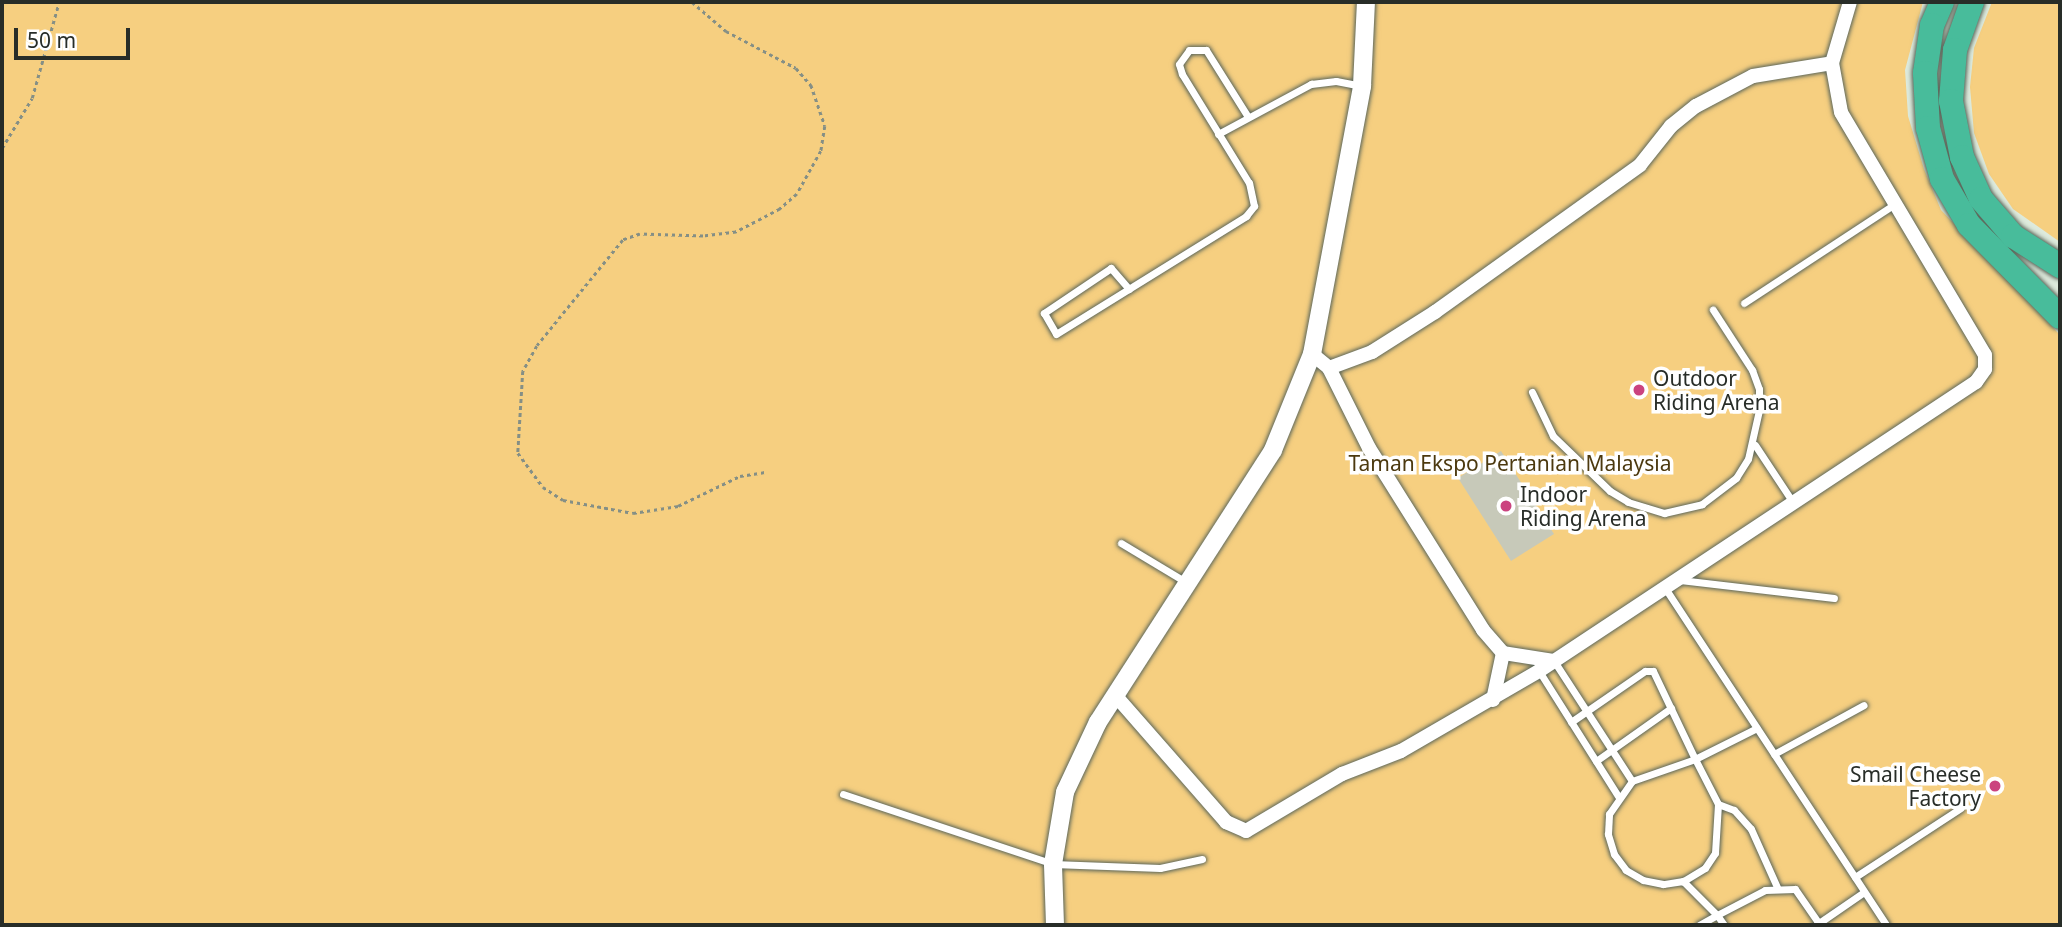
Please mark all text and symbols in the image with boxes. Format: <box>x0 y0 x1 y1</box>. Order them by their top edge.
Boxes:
scale bar <box>18 14 133 58</box>
text: 50 m <box>27 26 76 54</box>
place label: Outdoor Riding Arena <box>1653 365 1779 415</box>
marker: Outdoor Riding Arena <box>1631 382 1647 398</box>
park label: Taman Ekspo Pertanian Malaysia <box>1349 450 1671 476</box>
place label: Indoor Riding Arena <box>1520 481 1646 531</box>
marker: Indoor Riding Arena <box>1498 498 1514 514</box>
place label: Smail Cheese Factory <box>1850 761 1981 811</box>
marker: Smail Cheese Factory <box>1987 778 2003 794</box>

